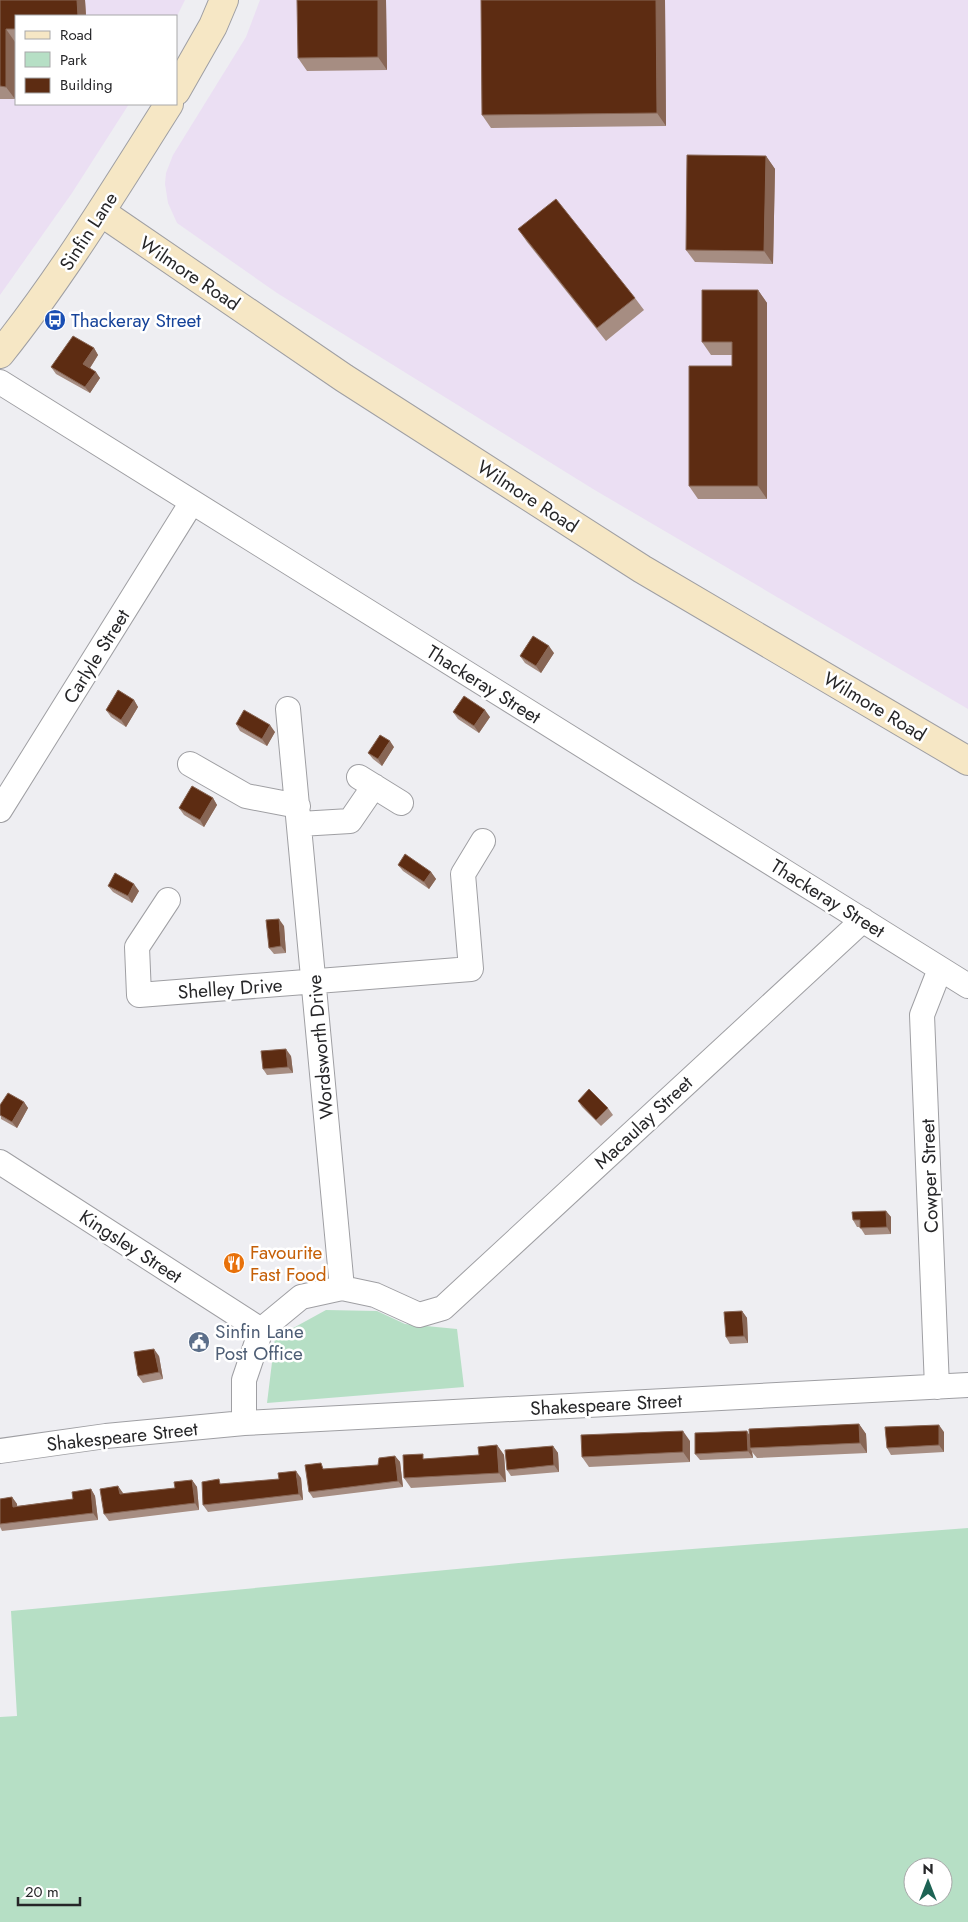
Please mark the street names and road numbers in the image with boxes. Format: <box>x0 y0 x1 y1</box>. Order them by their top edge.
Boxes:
street label: Sinfin Lane <box>53 186 124 276</box>
street label: Wilmore Road <box>134 230 245 317</box>
street label: Wilmore Road <box>472 454 584 539</box>
street label: Carlyle Street <box>57 604 136 709</box>
street label: Thackeray Street <box>422 639 546 731</box>
street label: Wilmore Road <box>818 665 931 748</box>
street label: Thackeray Street <box>766 853 890 945</box>
street label: Shelley Drive <box>177 971 283 1006</box>
street label: Wordsworth Drive <box>301 974 340 1120</box>
street label: Macaulay Street <box>588 1069 699 1175</box>
street label: Cowper Street <box>914 1118 945 1234</box>
street label: Kingsley Street <box>74 1203 188 1290</box>
street label: Shakespeare Street <box>529 1387 683 1422</box>
street label: Shakespeare Street <box>45 1415 199 1458</box>

